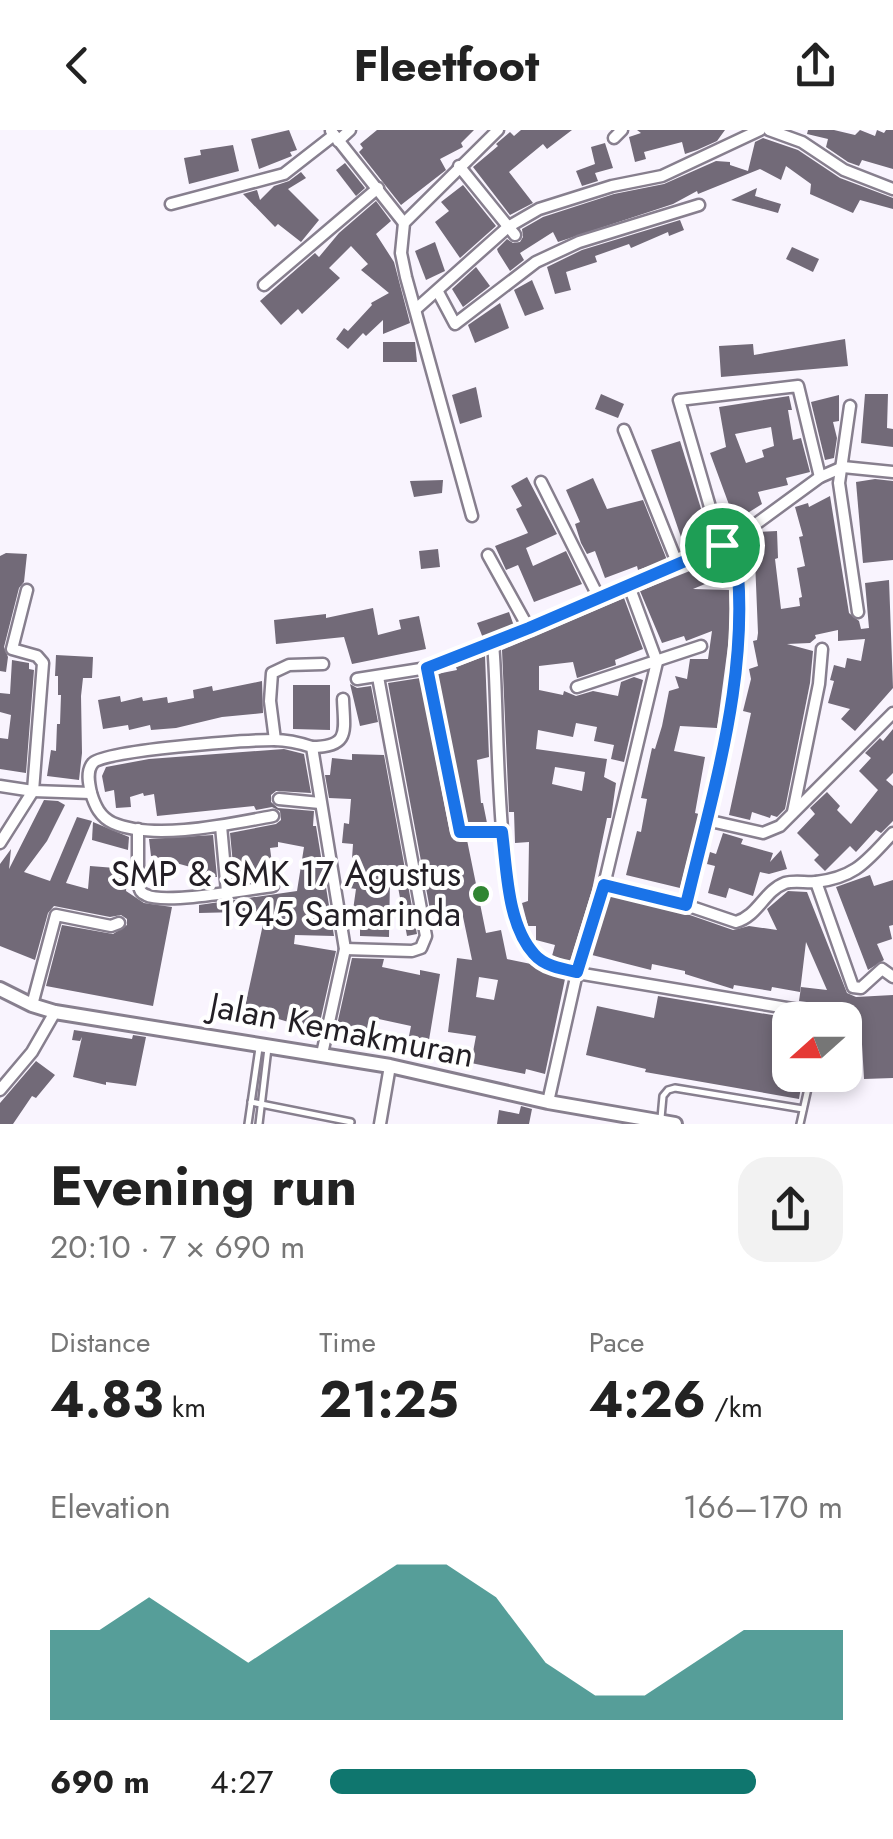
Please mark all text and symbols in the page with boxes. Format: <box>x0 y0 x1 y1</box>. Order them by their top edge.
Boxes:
text: Fleetfoot <box>354 33 539 98</box>
icon: back <box>50 38 105 93</box>
icon: share <box>788 38 843 93</box>
pin <box>680 503 765 588</box>
icon: arrive <box>695 518 750 573</box>
place label: SMP & SMK 17 Agustus 1945 Samarinda <box>111 849 461 939</box>
marker: SMP & SMK 17 Agustus 1945 Samarinda <box>470 883 492 905</box>
street label: Jalan Kemakmuran <box>202 979 478 1080</box>
north arrow <box>772 1002 862 1092</box>
map controls <box>772 1002 862 1092</box>
text: Evening run <box>50 1146 357 1226</box>
button: share <box>738 1157 843 1262</box>
text: 20:10 · 7 × 690 m <box>50 1224 305 1270</box>
text: Distance <box>50 1322 150 1363</box>
text: Time <box>319 1322 376 1363</box>
text: Pace <box>589 1322 644 1363</box>
text: 4.83 <box>50 1363 163 1436</box>
text: 21:25 <box>319 1363 459 1436</box>
text: 4:26 <box>589 1363 706 1436</box>
text: km <box>163 1387 206 1428</box>
text: /km <box>706 1387 763 1428</box>
text: Elevation <box>50 1484 171 1530</box>
text: 166–170 m <box>683 1484 843 1530</box>
text: 690 m <box>50 1759 150 1805</box>
text: 4:27 <box>210 1759 273 1805</box>

